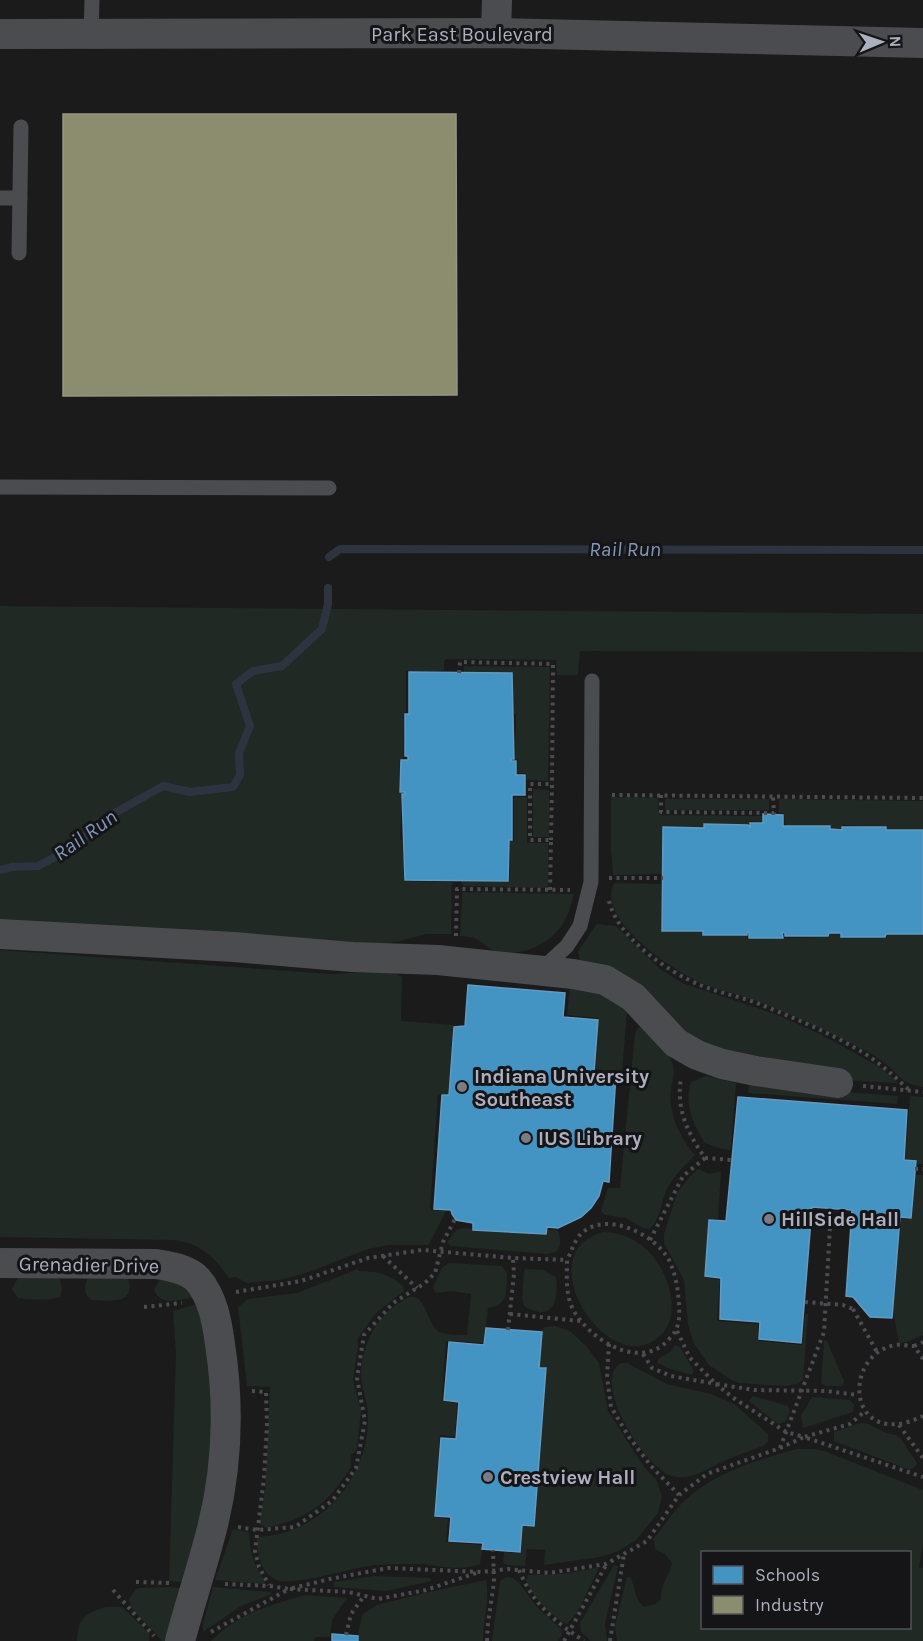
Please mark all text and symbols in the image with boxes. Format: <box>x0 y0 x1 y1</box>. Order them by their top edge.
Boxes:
north arrow <box>851 12 911 72</box>
street label: Park East Boulevard <box>371 23 553 46</box>
text: N <box>886 35 905 48</box>
water label: Rail Run <box>589 537 661 561</box>
water label: Rail Run <box>49 805 121 865</box>
place label: Indiana University Southeast <box>474 1065 649 1111</box>
marker: Indiana University Southeast <box>455 1080 469 1094</box>
place label: IUS Library <box>538 1127 642 1150</box>
marker: IUS Library <box>519 1131 533 1145</box>
place label: HillSide Hall <box>781 1208 899 1231</box>
marker: HillSide Hall <box>762 1212 776 1226</box>
street label: Grenadier Drive <box>19 1252 159 1278</box>
place label: Crestview Hall <box>500 1466 635 1489</box>
marker: Crestview Hall <box>481 1470 495 1484</box>
legend <box>701 1551 911 1629</box>
text: Schools <box>755 1564 820 1586</box>
text: Industry <box>755 1594 824 1616</box>

